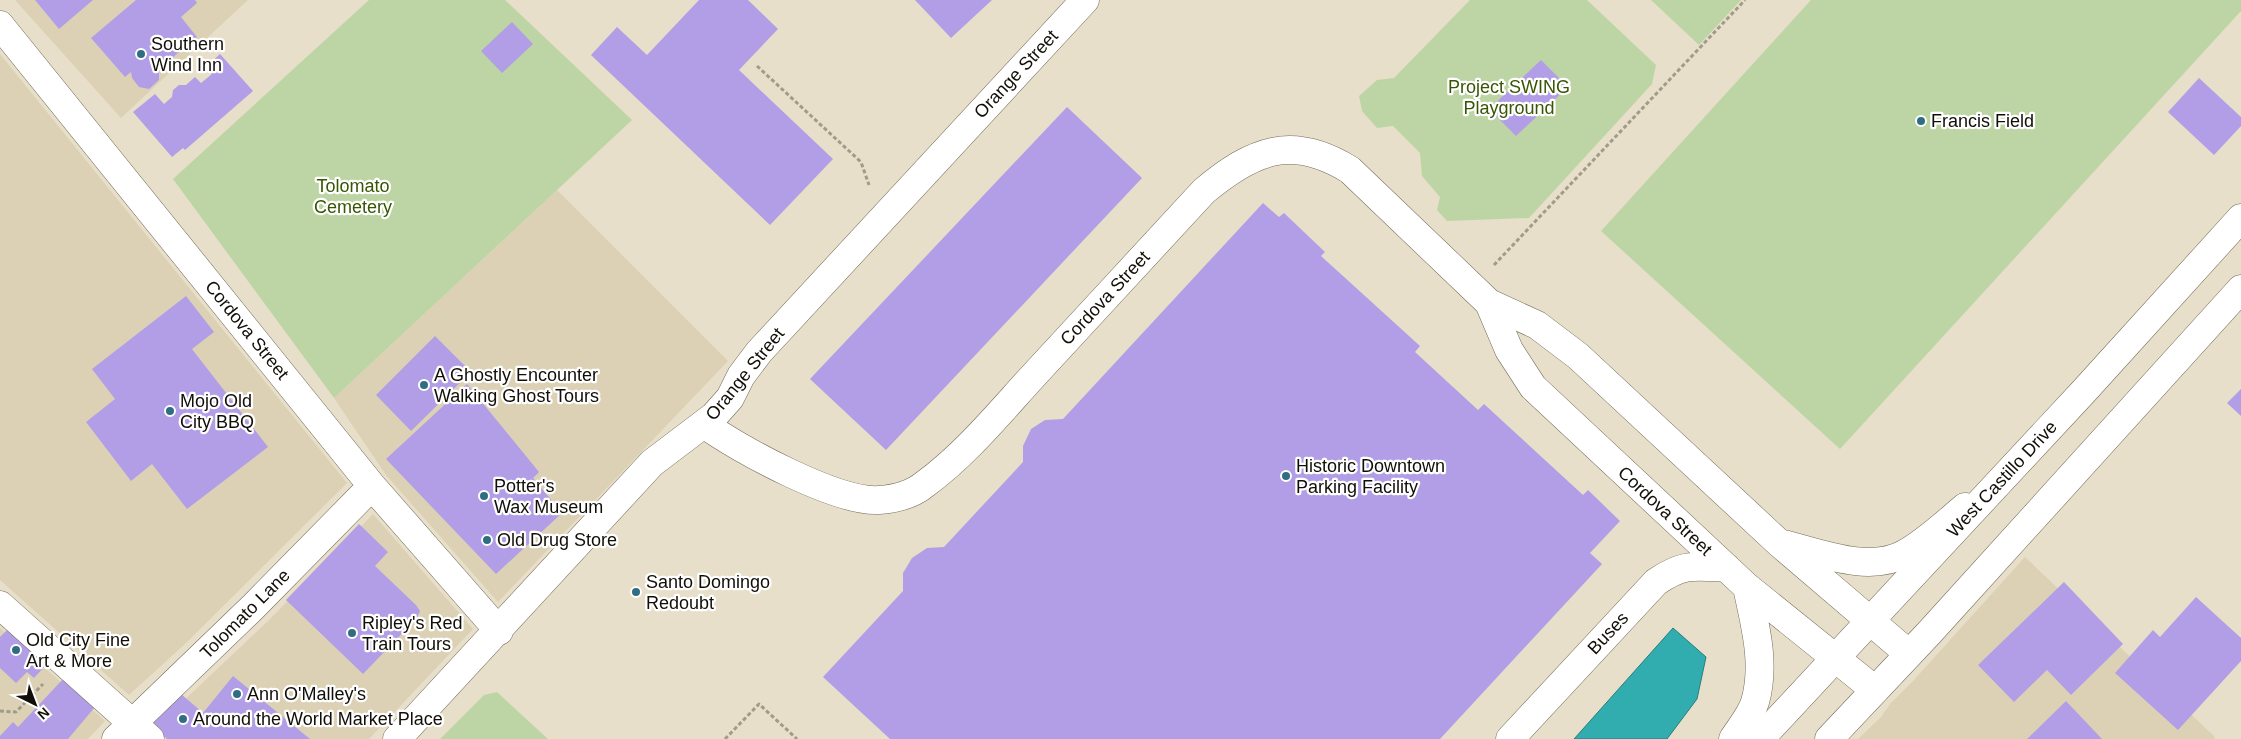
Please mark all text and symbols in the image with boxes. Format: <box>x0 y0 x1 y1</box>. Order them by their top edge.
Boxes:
street label: Orange Street <box>970 26 1062 122</box>
place label: Southern Wind Inn <box>151 34 224 75</box>
marker: Southern Wind Inn <box>135 48 147 60</box>
park label: Project SWING Playground <box>1448 77 1570 118</box>
place label: Francis Field <box>1931 111 2034 131</box>
marker: Francis Field <box>1915 115 1927 127</box>
park label: Tolomato Cemetery <box>314 176 392 217</box>
street label: Cordova Street <box>1056 247 1154 349</box>
street label: Cordova Street <box>201 277 293 383</box>
street label: Orange Street <box>702 324 788 424</box>
place label: A Ghostly Encounter Walking Ghost Tours <box>434 365 599 406</box>
marker: A Ghostly Encounter Walking Ghost Tours <box>418 379 430 391</box>
place label: Mojo Old City BBQ <box>180 391 254 432</box>
marker: Mojo Old City BBQ <box>164 405 176 417</box>
street label: West Castillo Drive <box>1943 417 2061 541</box>
place label: Historic Downtown Parking Facility <box>1296 456 1445 497</box>
street label: Cordova Street <box>1614 462 1716 560</box>
marker: Historic Downtown Parking Facility <box>1280 470 1292 482</box>
place label: Potter's Wax Museum <box>494 476 603 517</box>
marker: Potter's Wax Museum <box>478 490 490 502</box>
place label: Old Drug Store <box>497 530 617 550</box>
marker: Old Drug Store <box>481 534 493 546</box>
street label: Tolomato Lane <box>196 565 294 663</box>
place label: Santo Domingo Redoubt <box>646 572 770 613</box>
marker: Santo Domingo Redoubt <box>630 586 642 598</box>
street label: Buses <box>1584 608 1632 658</box>
place label: Ripley's Red Train Tours <box>362 613 462 654</box>
marker: Ripley's Red Train Tours <box>346 627 358 639</box>
place label: Old City Fine Art & More <box>26 630 130 671</box>
marker: Old City Fine Art & More <box>10 644 22 656</box>
north arrow <box>10 679 60 729</box>
place label: Ann O'Malley's <box>247 684 366 704</box>
marker: Ann O'Malley's <box>231 688 243 700</box>
text: N <box>35 704 53 723</box>
place label: Around the World Market Place <box>193 709 443 729</box>
marker: Around the World Market Place <box>177 713 189 725</box>

